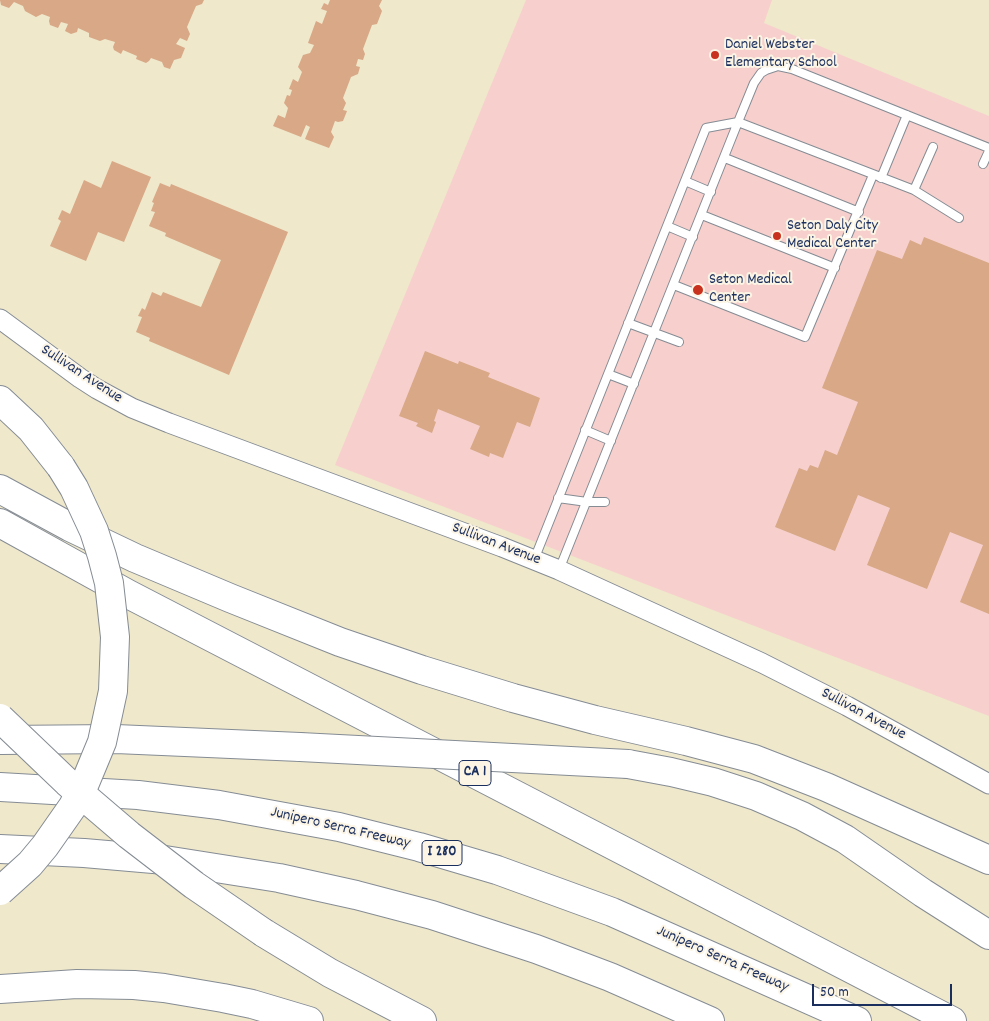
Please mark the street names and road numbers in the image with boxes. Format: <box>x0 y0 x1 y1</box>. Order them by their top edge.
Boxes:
street label: Sullivan Avenue <box>37 341 125 409</box>
street label: Sullivan Avenue <box>449 519 543 571</box>
street label: Sullivan Avenue <box>817 685 909 745</box>
road number: CA 1 <box>459 760 491 786</box>
street label: Junipero Serra Freeway <box>268 804 412 854</box>
road number: I 280 <box>422 840 462 866</box>
street label: Junipero Serra Freeway <box>653 922 791 998</box>

